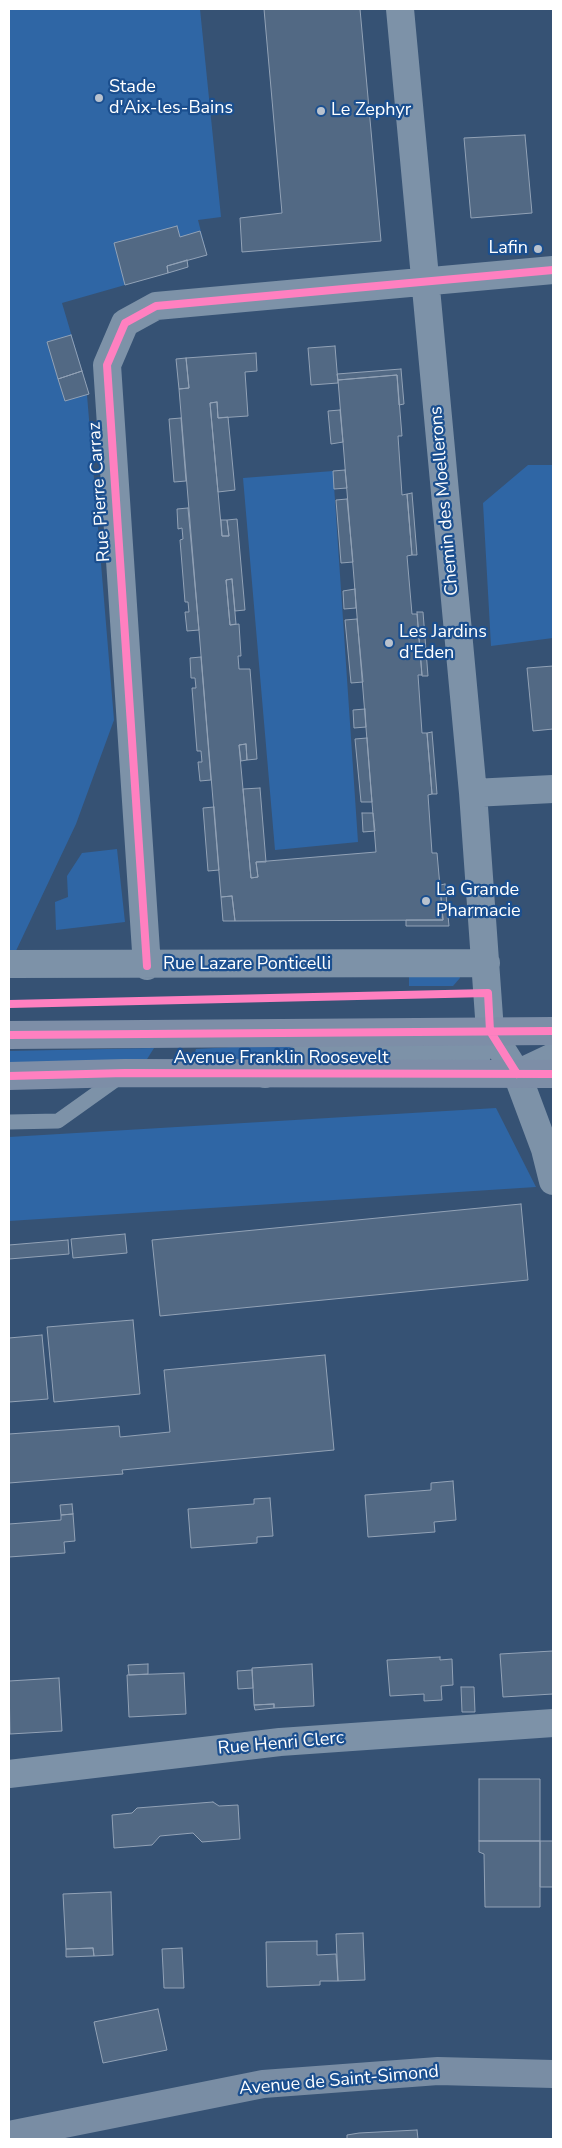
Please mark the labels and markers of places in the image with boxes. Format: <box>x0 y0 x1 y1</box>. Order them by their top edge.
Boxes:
place label: Stade d'Aix-les-Bains <box>109 77 233 120</box>
marker: Stade d'Aix-les-Bains <box>93 92 105 104</box>
place label: Le Zephyr <box>331 100 411 122</box>
marker: Le Zephyr <box>315 105 327 117</box>
place label: Lafin <box>488 238 528 260</box>
marker: Lafin <box>532 243 544 255</box>
place label: Les Jardins d'Eden <box>399 622 487 664</box>
marker: Les Jardins d'Eden <box>383 637 395 649</box>
place label: La Grande Pharmacie <box>436 880 521 922</box>
marker: La Grande Pharmacie <box>420 895 432 907</box>

